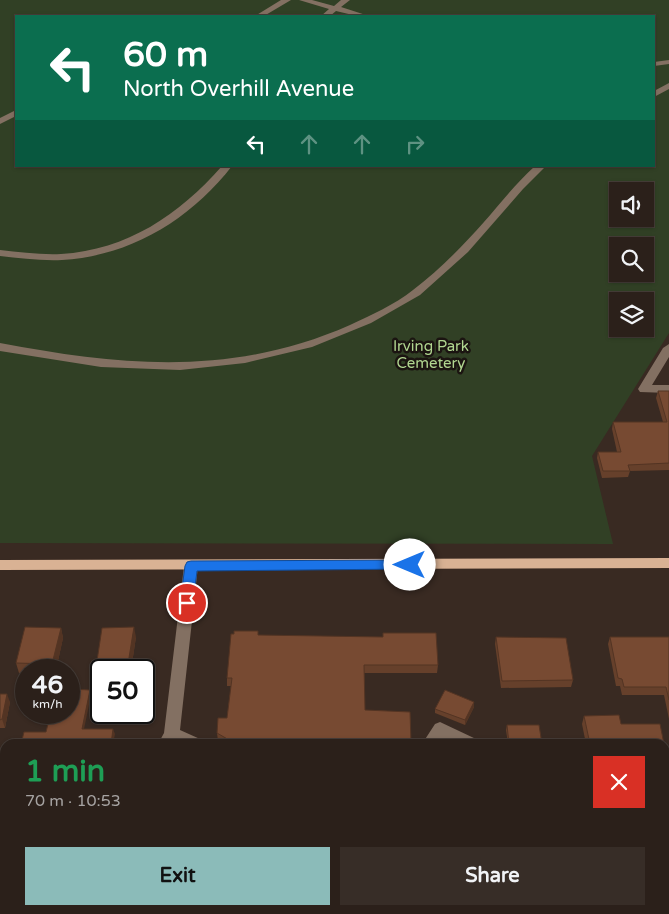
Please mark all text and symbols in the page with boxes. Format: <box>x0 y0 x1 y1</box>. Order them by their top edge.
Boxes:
text: 60 m <box>123 34 208 76</box>
icon: left <box>40 35 105 100</box>
text: North Overhill Avenue <box>123 76 354 102</box>
icon: left <box>242 130 270 158</box>
icon: ahead <box>295 130 323 158</box>
icon: ahead <box>348 130 376 158</box>
icon: right <box>401 130 429 158</box>
map controls <box>609 182 654 337</box>
button: sound <box>609 182 654 227</box>
button: search <box>609 237 654 282</box>
button: layers <box>609 292 654 337</box>
park label: Irving Park Cemetery <box>393 337 469 372</box>
position arrow <box>383 538 435 590</box>
pin <box>166 582 208 624</box>
icon: arrive <box>173 589 201 617</box>
speed limit sign: 50 <box>90 659 155 724</box>
text: 46 <box>32 670 63 700</box>
text: km/h <box>32 697 63 711</box>
text: 1 min <box>25 753 105 790</box>
button: close <box>593 756 645 808</box>
text: 70 m · 10:53 <box>25 791 121 811</box>
button: Exit <box>25 847 330 905</box>
button: Share <box>340 847 645 905</box>

